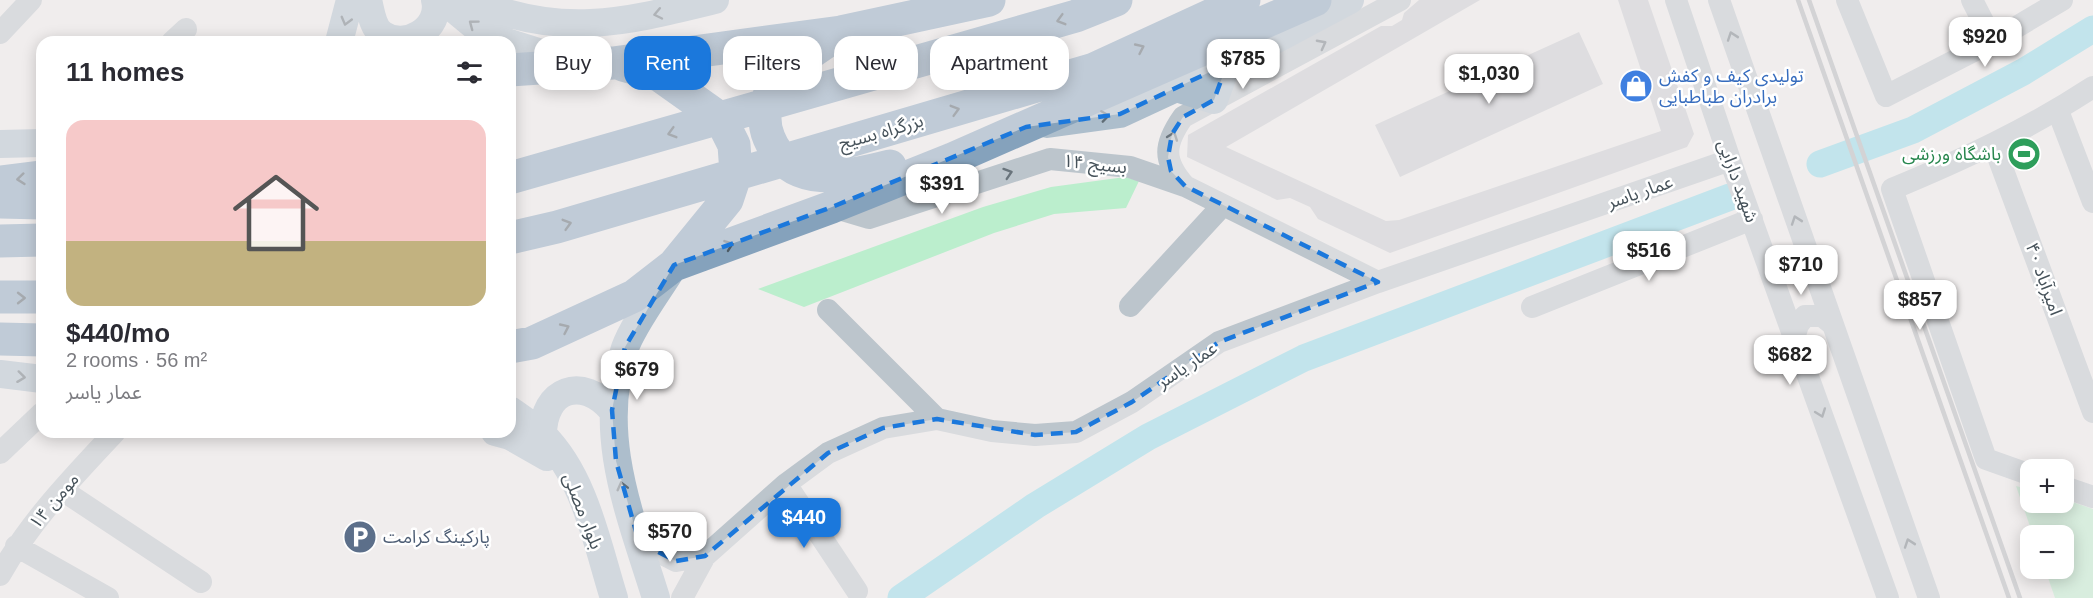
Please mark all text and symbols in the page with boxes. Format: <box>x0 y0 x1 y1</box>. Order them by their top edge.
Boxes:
one-way arrow <box>653 7 663 20</box>
one-way arrow <box>1056 13 1067 25</box>
one-way arrow <box>341 15 353 26</box>
pin: $920 <box>1949 17 2021 68</box>
one-way arrow <box>468 21 479 32</box>
text: $920 <box>1963 25 2007 47</box>
one-way arrow <box>1726 31 1739 42</box>
chip: Buy <box>534 36 612 90</box>
chip: Rent <box>624 36 711 90</box>
chip: Filters <box>723 36 822 90</box>
chip: New <box>834 36 918 90</box>
chip: Apartment <box>930 36 1069 90</box>
pin: $785 <box>1207 39 1279 90</box>
one-way arrow <box>1315 40 1326 51</box>
one-way arrow <box>1134 44 1145 56</box>
text: $785 <box>1221 47 1265 69</box>
pin: $1,030 <box>1440 54 1538 105</box>
icon: filters <box>453 56 486 89</box>
text: 11 homes <box>66 57 185 87</box>
text: $1,030 <box>1458 62 1520 84</box>
place label: تولیدی کیف و کفش برادران طباطبایی <box>1659 66 1804 108</box>
shop icon: تولیدی کیف و کفش برادران طباطبایی <box>1618 68 1654 104</box>
one-way arrow <box>949 105 960 117</box>
street label: بزرگراه بسیج <box>836 110 926 156</box>
one-way arrow <box>1100 110 1110 123</box>
one-way arrow <box>667 126 678 138</box>
one-way arrow <box>1166 131 1179 141</box>
sports icon: باشگاه ورزشی <box>2006 136 2042 172</box>
street label: شهید دارایی <box>1713 137 1762 225</box>
place label: باشگاه ورزشی <box>1902 144 2001 165</box>
street label: بسیج ۱۴ <box>1062 151 1128 180</box>
icon: home <box>222 159 330 267</box>
pin: $391 <box>906 164 978 215</box>
one-way arrow <box>1002 167 1013 180</box>
street label: عمار یاسر <box>1604 171 1676 214</box>
one-way arrow <box>16 172 26 185</box>
text: $391 <box>920 172 964 194</box>
one-way arrow <box>1790 215 1803 226</box>
one-way arrow <box>561 219 572 231</box>
pin: $516 <box>1613 231 1685 282</box>
one-way arrow <box>724 239 734 252</box>
text: $516 <box>1627 239 1671 261</box>
street label: امیرآباد ۴۰ <box>2021 240 2066 318</box>
pin: $710 <box>1765 245 1837 296</box>
text: $710 <box>1779 253 1823 275</box>
pin: $857 <box>1884 280 1956 331</box>
text: $857 <box>1898 288 1942 310</box>
one-way arrow <box>17 292 26 304</box>
text: $440/mo <box>66 318 170 348</box>
one-way arrow <box>558 323 569 335</box>
pin: $682 <box>1754 335 1826 386</box>
street label: عمار یاسر <box>1152 338 1221 394</box>
text: $682 <box>1768 343 1812 365</box>
text: 2 rooms · 56 m² <box>66 349 207 371</box>
pin: $679 <box>601 350 673 401</box>
text: $679 <box>615 358 659 380</box>
one-way arrow <box>16 370 26 382</box>
text: عمار یاسر <box>66 381 142 403</box>
one-way arrow <box>1813 407 1826 418</box>
map controls <box>2020 459 2074 579</box>
button: + <box>2020 459 2074 513</box>
street label: مومن ۱۴ <box>25 469 84 533</box>
street label: بلوار مصلی <box>558 470 607 552</box>
one-way arrow <box>617 482 629 492</box>
pin: $440 <box>768 498 840 549</box>
text: $440 <box>782 506 826 528</box>
pin: $570 <box>634 512 706 563</box>
parking icon: پارکینگ کرامت <box>342 519 378 555</box>
text: $570 <box>648 520 692 542</box>
button: − <box>2020 525 2074 579</box>
place label: پارکینگ کرامت <box>383 527 490 548</box>
one-way arrow <box>1904 538 1917 549</box>

